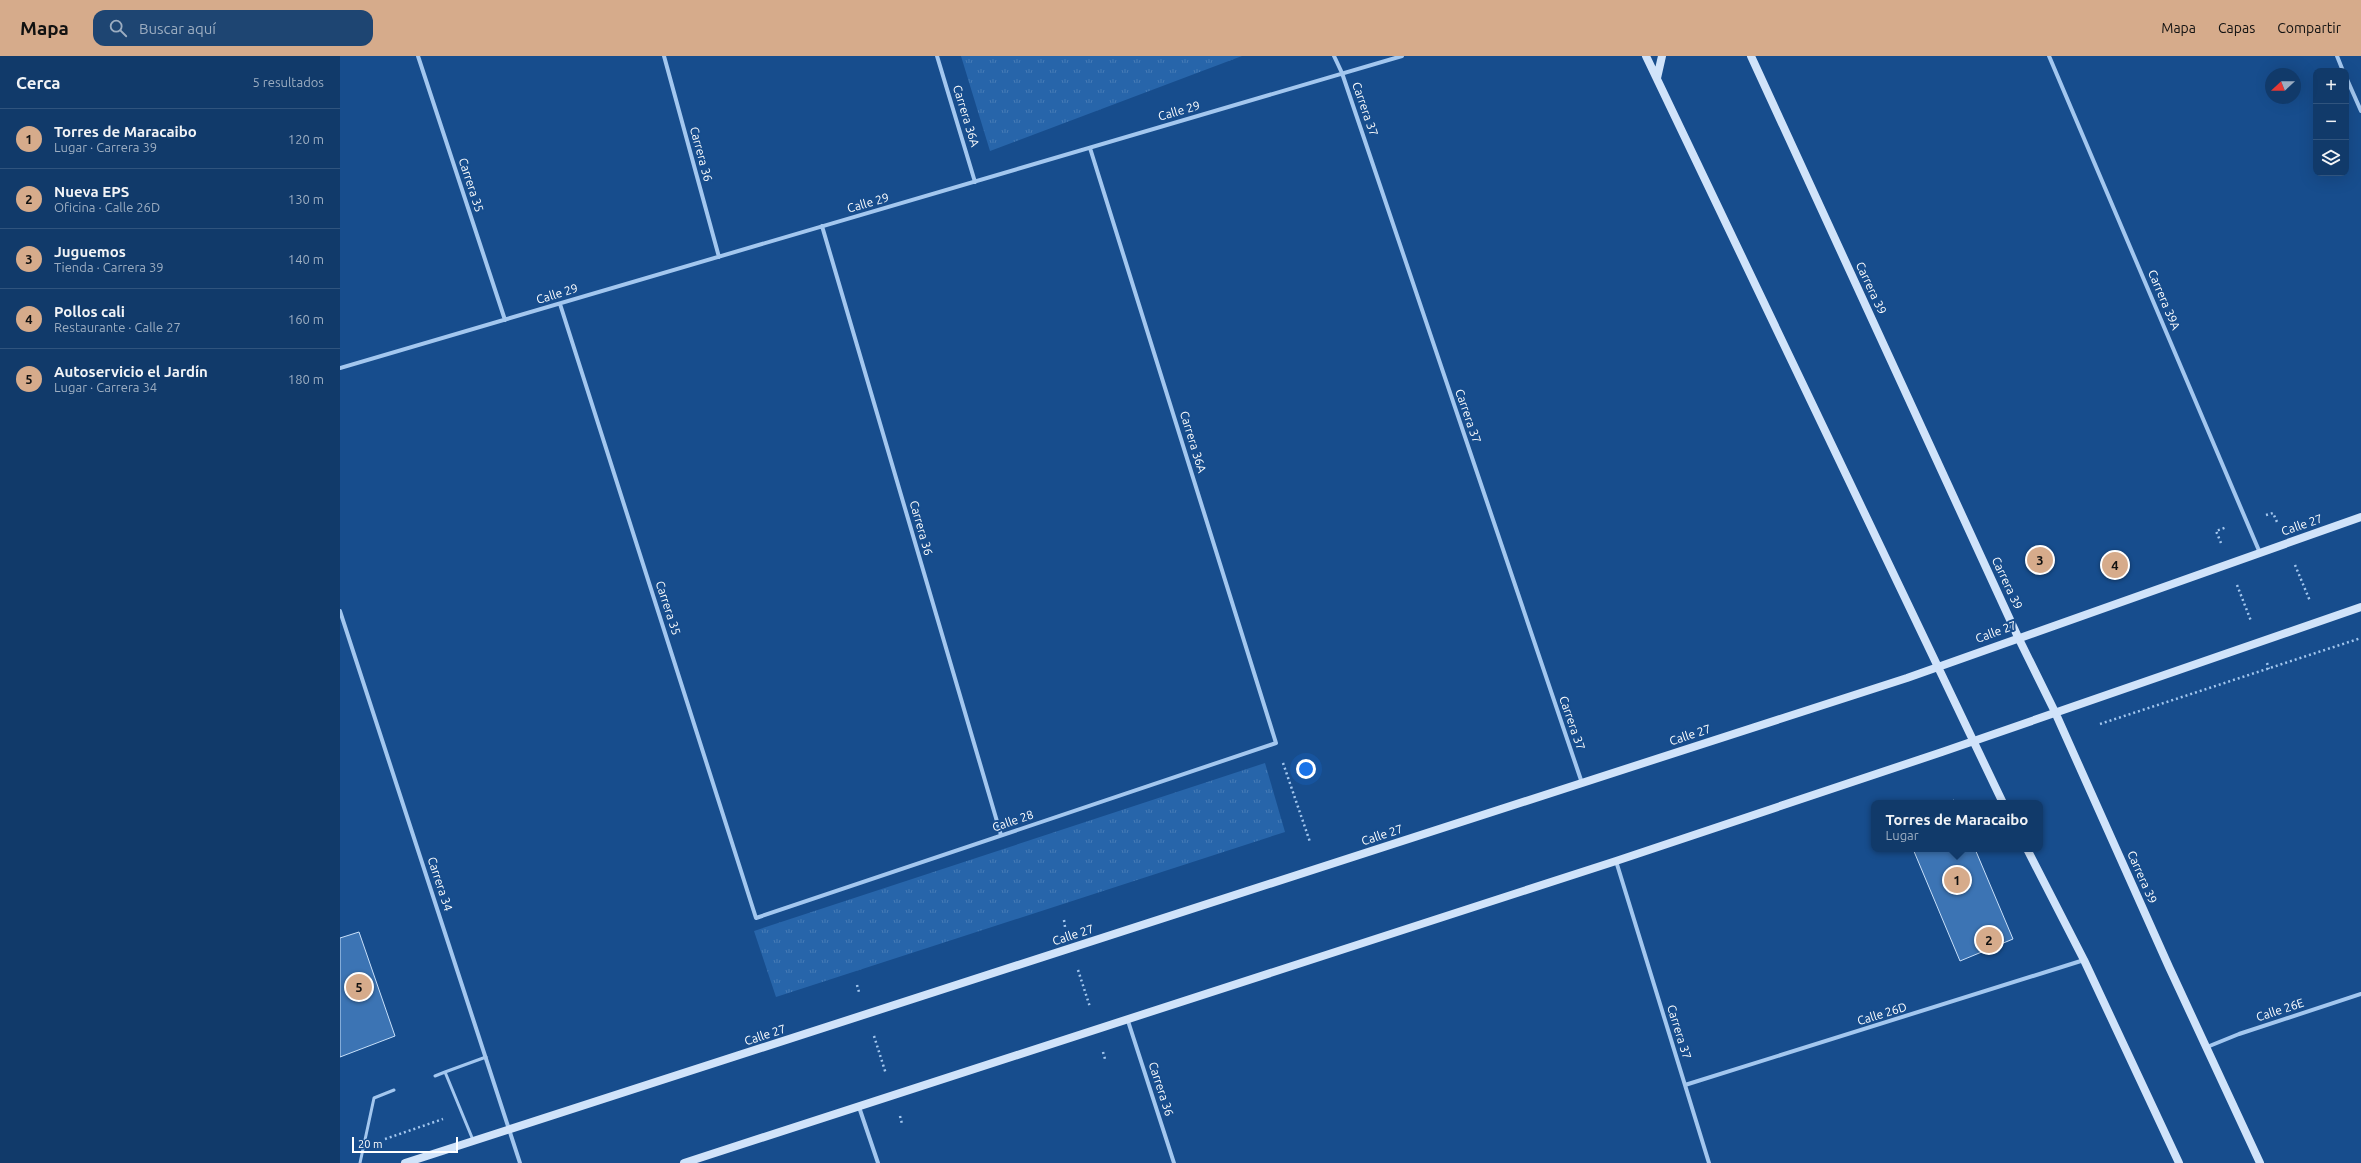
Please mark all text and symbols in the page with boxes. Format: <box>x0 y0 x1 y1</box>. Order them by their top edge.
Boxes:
search box <box>93 10 373 46</box>
text: Mapa <box>20 17 69 39</box>
icon: search <box>107 17 129 39</box>
text: Buscar aquí <box>139 20 216 37</box>
text: Mapa <box>2161 20 2196 36</box>
text: Capas <box>2218 20 2255 36</box>
text: Compartir <box>2277 20 2341 36</box>
north arrow <box>2265 68 2301 104</box>
map controls <box>2313 68 2349 176</box>
button: + <box>2313 68 2349 104</box>
text: Cerca <box>16 73 61 92</box>
text: 5 resultados <box>253 75 324 89</box>
street label: Carrera 37 <box>1350 80 1381 138</box>
street label: Carrera 36A <box>951 83 982 149</box>
street label: Calle 29 <box>1157 98 1201 123</box>
button: − <box>2313 104 2349 140</box>
text: Torres de Maracaibo <box>54 123 197 140</box>
street label: Carrera 36 <box>688 125 715 183</box>
text: 1 <box>25 132 33 146</box>
text: 120 m <box>288 132 324 146</box>
text: Lugar · Carrera 39 <box>54 140 157 154</box>
button: layers <box>2313 140 2349 176</box>
street label: Carrera 35 <box>457 156 486 214</box>
text: Nueva EPS <box>54 183 129 200</box>
street label: Calle 29 <box>846 190 890 215</box>
text: 2 <box>25 192 33 206</box>
text: 130 m <box>288 192 324 206</box>
text: Oficina · Calle 26D <box>54 200 160 214</box>
text: Juguemos <box>54 243 126 260</box>
text: 3 <box>25 252 33 266</box>
text: 140 m <box>288 252 324 266</box>
text: Tienda · Carrera 39 <box>54 260 164 274</box>
street label: Carrera 39 <box>1854 260 1889 316</box>
street label: Carrera 39A <box>2146 268 2183 332</box>
street label: Calle 29 <box>535 281 579 306</box>
text: Pollos cali <box>54 303 125 320</box>
text: 4 <box>25 312 33 326</box>
text: 160 m <box>288 312 324 326</box>
text: Restaurante · Calle 27 <box>54 320 181 334</box>
text: Autoservicio el Jardín <box>54 363 208 380</box>
text: 5 <box>25 372 33 386</box>
text: 180 m <box>288 372 324 386</box>
text: Lugar · Carrera 34 <box>54 380 157 394</box>
street label: Carrera 37 <box>1453 387 1484 445</box>
street label: Carrera 36A <box>1178 409 1209 475</box>
street label: Carrera 36 <box>907 499 936 557</box>
street label: Calle 27 <box>2280 511 2324 538</box>
pin: 3 <box>2027 545 2053 575</box>
pin: 4 <box>2102 550 2128 580</box>
street label: Carrera 39 <box>1990 555 2025 611</box>
street label: Carrera 35 <box>654 579 683 637</box>
street label: Calle 27 <box>1974 618 2018 645</box>
street label: Carrera 37 <box>1557 694 1588 752</box>
street label: Calle 27 <box>1668 722 1712 747</box>
your location <box>1296 759 1316 779</box>
popup <box>1871 800 2043 852</box>
street label: Calle 28 <box>991 807 1035 834</box>
text: Torres de Maracaibo <box>1886 811 2028 828</box>
street label: Calle 27 <box>1360 822 1404 847</box>
text: Lugar <box>1886 828 1919 842</box>
street label: Carrera 39 <box>2125 848 2160 905</box>
street label: Carrera 34 <box>426 855 455 913</box>
pin: 1 <box>1944 865 1970 895</box>
street label: Calle 27 <box>1051 922 1095 947</box>
pin: 2 <box>1976 925 2002 955</box>
pin: 5 <box>346 972 372 1002</box>
street label: Calle 26E <box>2254 996 2306 1023</box>
street label: Calle 26D <box>1855 1000 1908 1027</box>
street label: Carrera 37 <box>1665 1003 1694 1061</box>
street label: Calle 27 <box>743 1022 787 1047</box>
street label: Carrera 36 <box>1147 1060 1176 1118</box>
scale bar <box>352 1135 458 1154</box>
text: 20 m <box>358 1138 382 1150</box>

